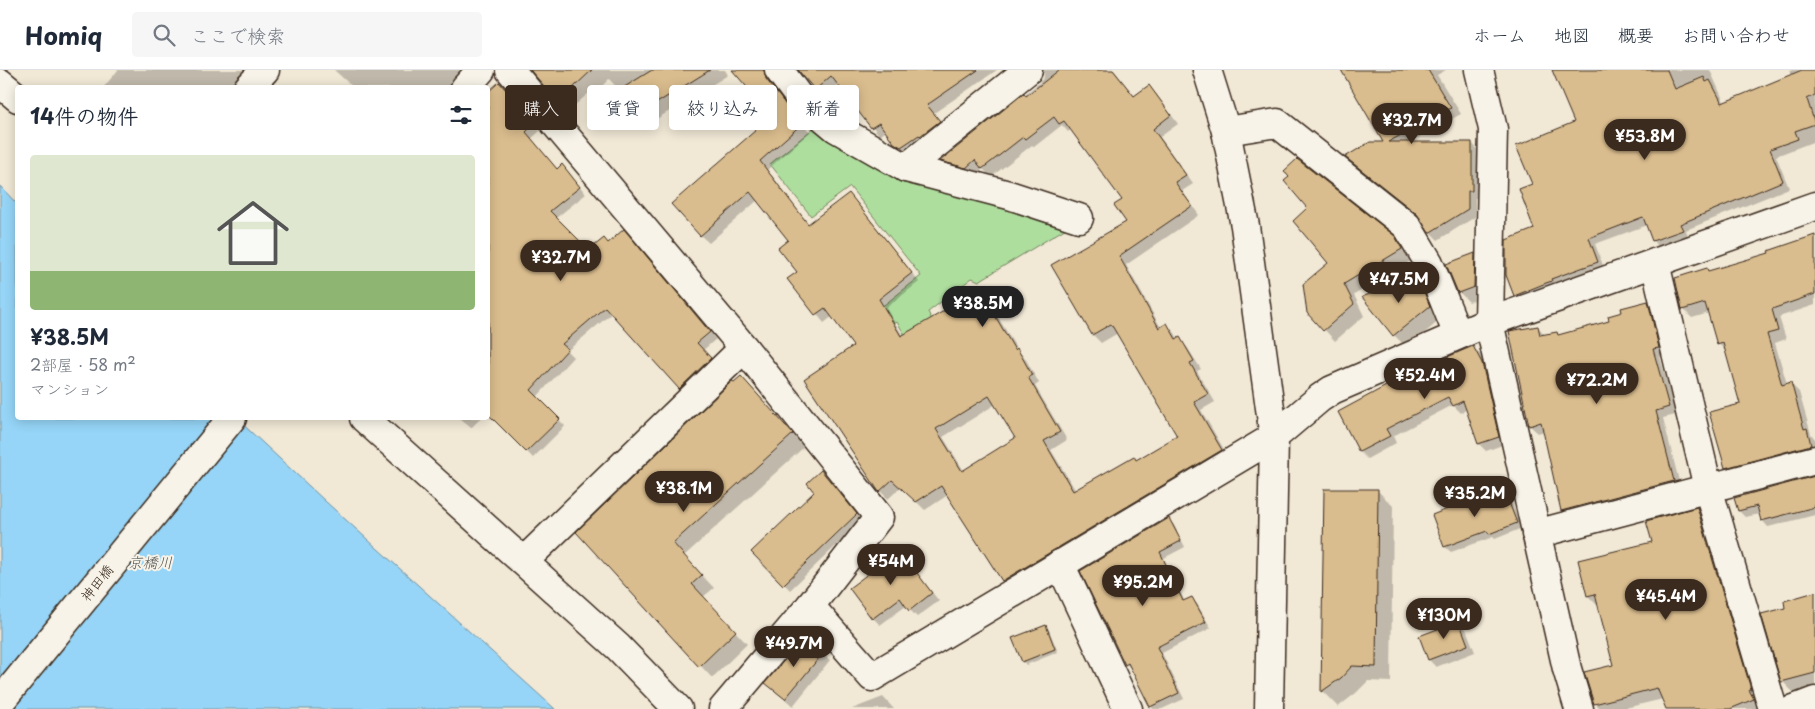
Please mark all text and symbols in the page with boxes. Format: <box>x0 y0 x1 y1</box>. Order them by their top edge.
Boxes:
search box <box>132 12 482 57</box>
text: Homiq <box>25 17 102 53</box>
icon: search <box>150 21 178 49</box>
text: ここで検索 <box>190 21 285 49</box>
text: ホーム <box>1473 21 1526 48</box>
text: 地図 <box>1554 21 1590 48</box>
text: 概要 <box>1618 21 1654 48</box>
text: お問い合わせ <box>1682 21 1790 48</box>
chip: 購入 <box>505 85 577 130</box>
chip: 賃貸 <box>587 85 659 130</box>
chip: 絞り込み <box>669 85 777 130</box>
chip: 新着 <box>787 85 859 130</box>
text: 14件の物件 <box>30 99 138 131</box>
icon: filters <box>447 101 475 129</box>
pin: ¥32.7M <box>1371 102 1453 145</box>
text: ¥32.7M <box>1382 107 1442 131</box>
pin: ¥53.8M <box>1604 118 1686 161</box>
text: ¥53.8M <box>1615 123 1675 147</box>
icon: home <box>208 188 298 278</box>
pin: ¥32.7M <box>520 240 602 282</box>
text: ¥32.7M <box>531 244 591 268</box>
pin: ¥47.5M <box>1358 262 1440 304</box>
text: ¥47.5M <box>1369 266 1429 290</box>
pin: ¥38.5M <box>942 286 1024 328</box>
text: ¥38.5M <box>953 290 1013 314</box>
text: ¥38.5M <box>30 320 109 352</box>
text: 2部屋 · 58 m² <box>30 352 136 376</box>
pin: ¥52.4M <box>1384 358 1466 400</box>
text: ¥52.4M <box>1395 362 1455 386</box>
pin: ¥72.2M <box>1556 362 1638 405</box>
text: ¥72.2M <box>1566 367 1628 391</box>
text: マンション <box>30 376 109 400</box>
pin: ¥38.1M <box>643 470 725 513</box>
text: ¥38.1M <box>656 475 712 499</box>
pin: ¥35.2M <box>1434 476 1516 518</box>
text: ¥35.2M <box>1444 480 1506 504</box>
pin: ¥54M <box>861 544 921 586</box>
text: ¥54M <box>868 548 914 572</box>
water label: 京橋川 <box>127 550 173 573</box>
street label: 神田橋 <box>75 560 118 606</box>
pin: ¥95.2M <box>1102 564 1184 607</box>
text: ¥95.2M <box>1113 569 1173 593</box>
pin: ¥45.4M <box>1625 578 1707 621</box>
text: ¥45.4M <box>1636 583 1696 607</box>
pin: ¥130M <box>1409 598 1479 640</box>
text: ¥130M <box>1417 602 1471 626</box>
pin: ¥49.7M <box>753 626 835 668</box>
text: ¥49.7M <box>765 630 823 654</box>

